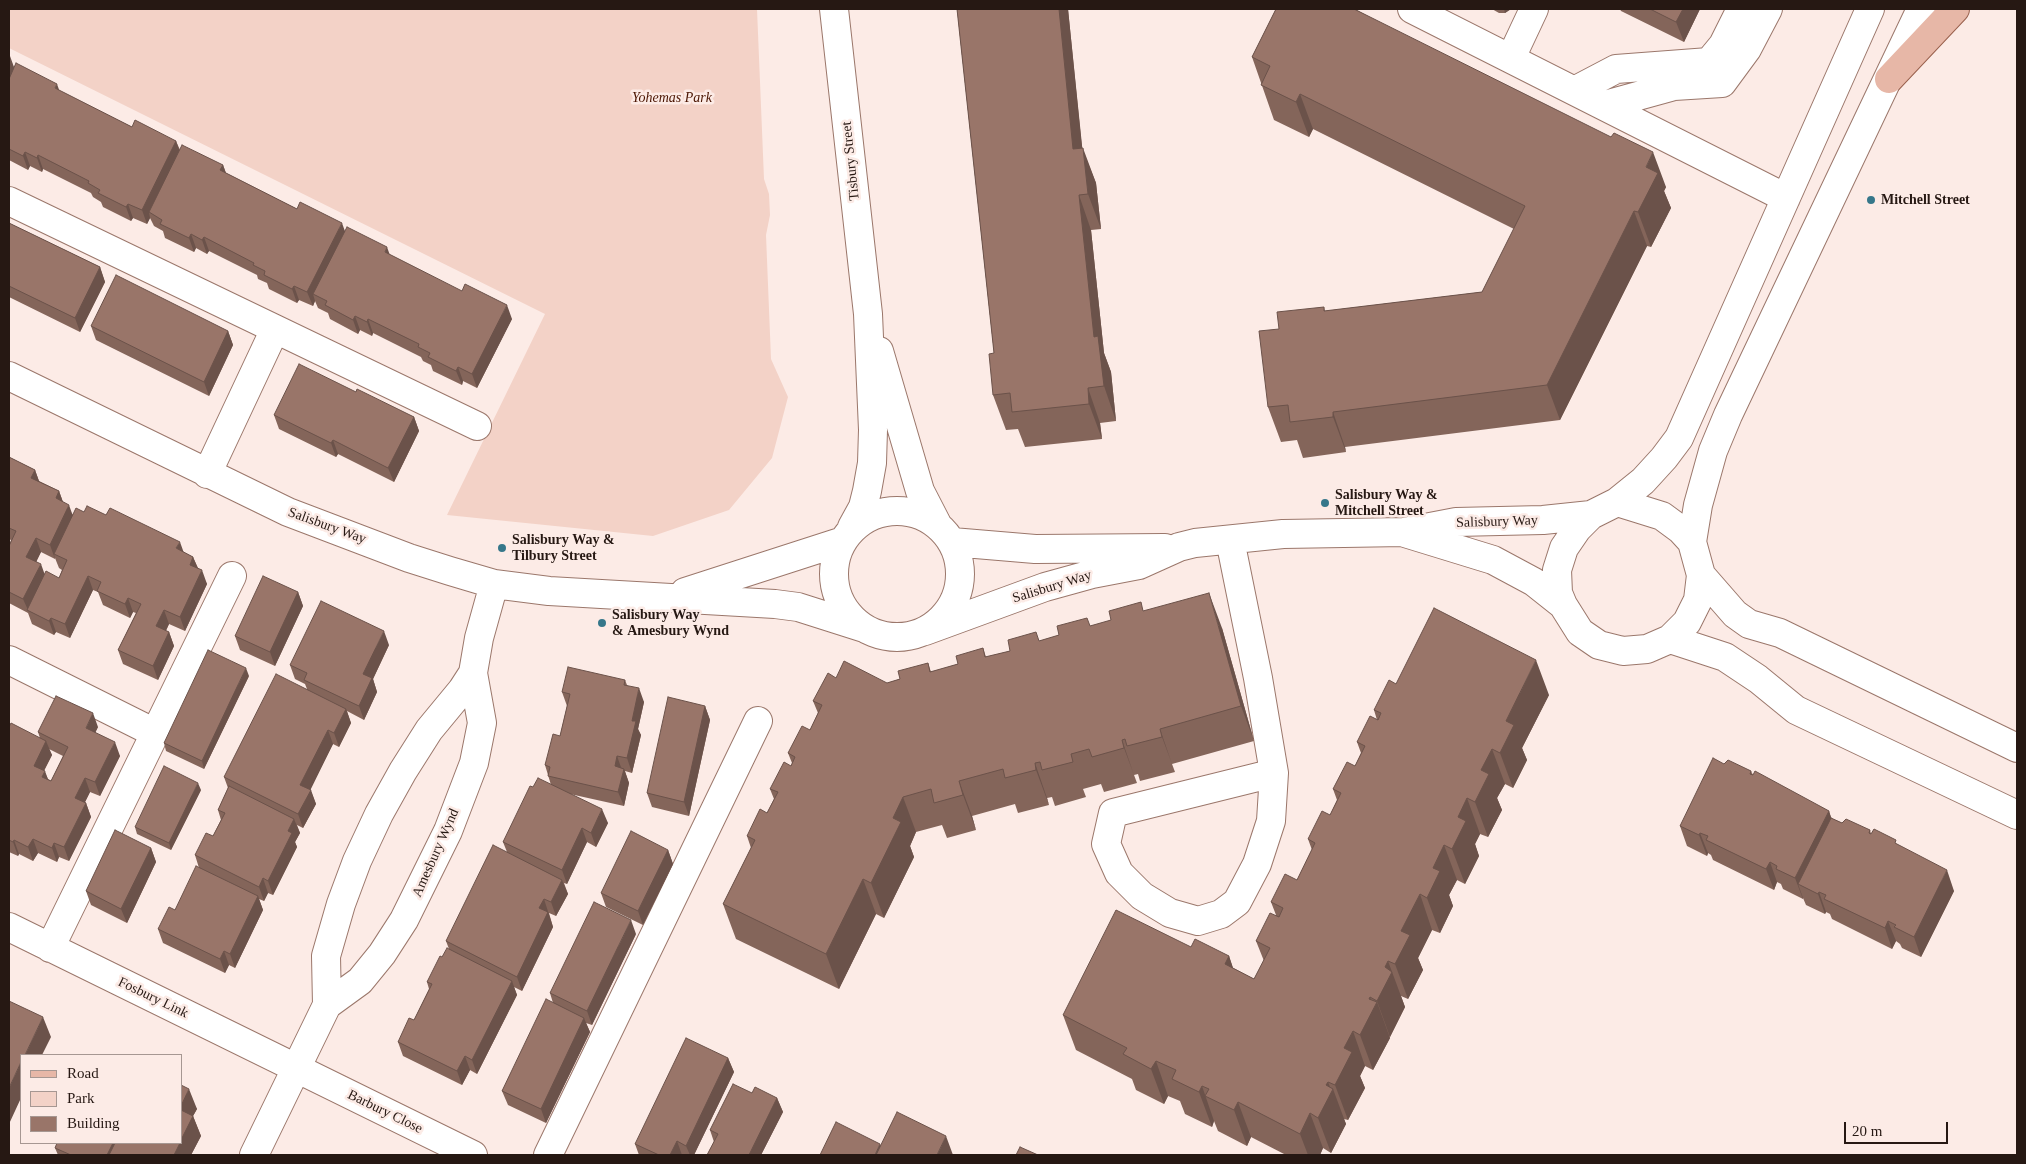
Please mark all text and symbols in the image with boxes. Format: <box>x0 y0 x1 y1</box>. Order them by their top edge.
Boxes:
park label: Yohemas Park <box>632 90 712 106</box>
street label: Tisbury Street <box>839 121 863 201</box>
place label: Mitchell Street <box>1881 192 1970 208</box>
marker: Mitchell Street <box>1865 194 1877 206</box>
place label: Salisbury Way & Mitchell Street <box>1335 487 1438 520</box>
marker: Salisbury Way & Mitchell Street <box>1319 497 1331 509</box>
street label: Salisbury Way <box>286 504 368 548</box>
street label: Salisbury Way <box>1456 512 1538 532</box>
place label: Salisbury Way & Tilbury Street <box>512 532 615 564</box>
marker: Salisbury Way & Tilbury Street <box>496 542 508 554</box>
street label: Salisbury Way <box>1010 567 1094 607</box>
place label: Salisbury Way & Amesbury Wynd <box>612 607 729 640</box>
marker: Salisbury Way & Amesbury Wynd <box>596 617 608 629</box>
street label: Amesbury Wynd <box>409 806 463 900</box>
street label: Fosbury Link <box>115 974 191 1022</box>
legend <box>20 1054 182 1144</box>
text: Road <box>67 1065 99 1081</box>
street label: Barbury Close <box>345 1087 425 1137</box>
text: Park <box>67 1090 95 1106</box>
scale bar <box>1846 1112 1950 1144</box>
text: Building <box>67 1115 120 1131</box>
text: 20 m <box>1852 1123 1882 1139</box>

